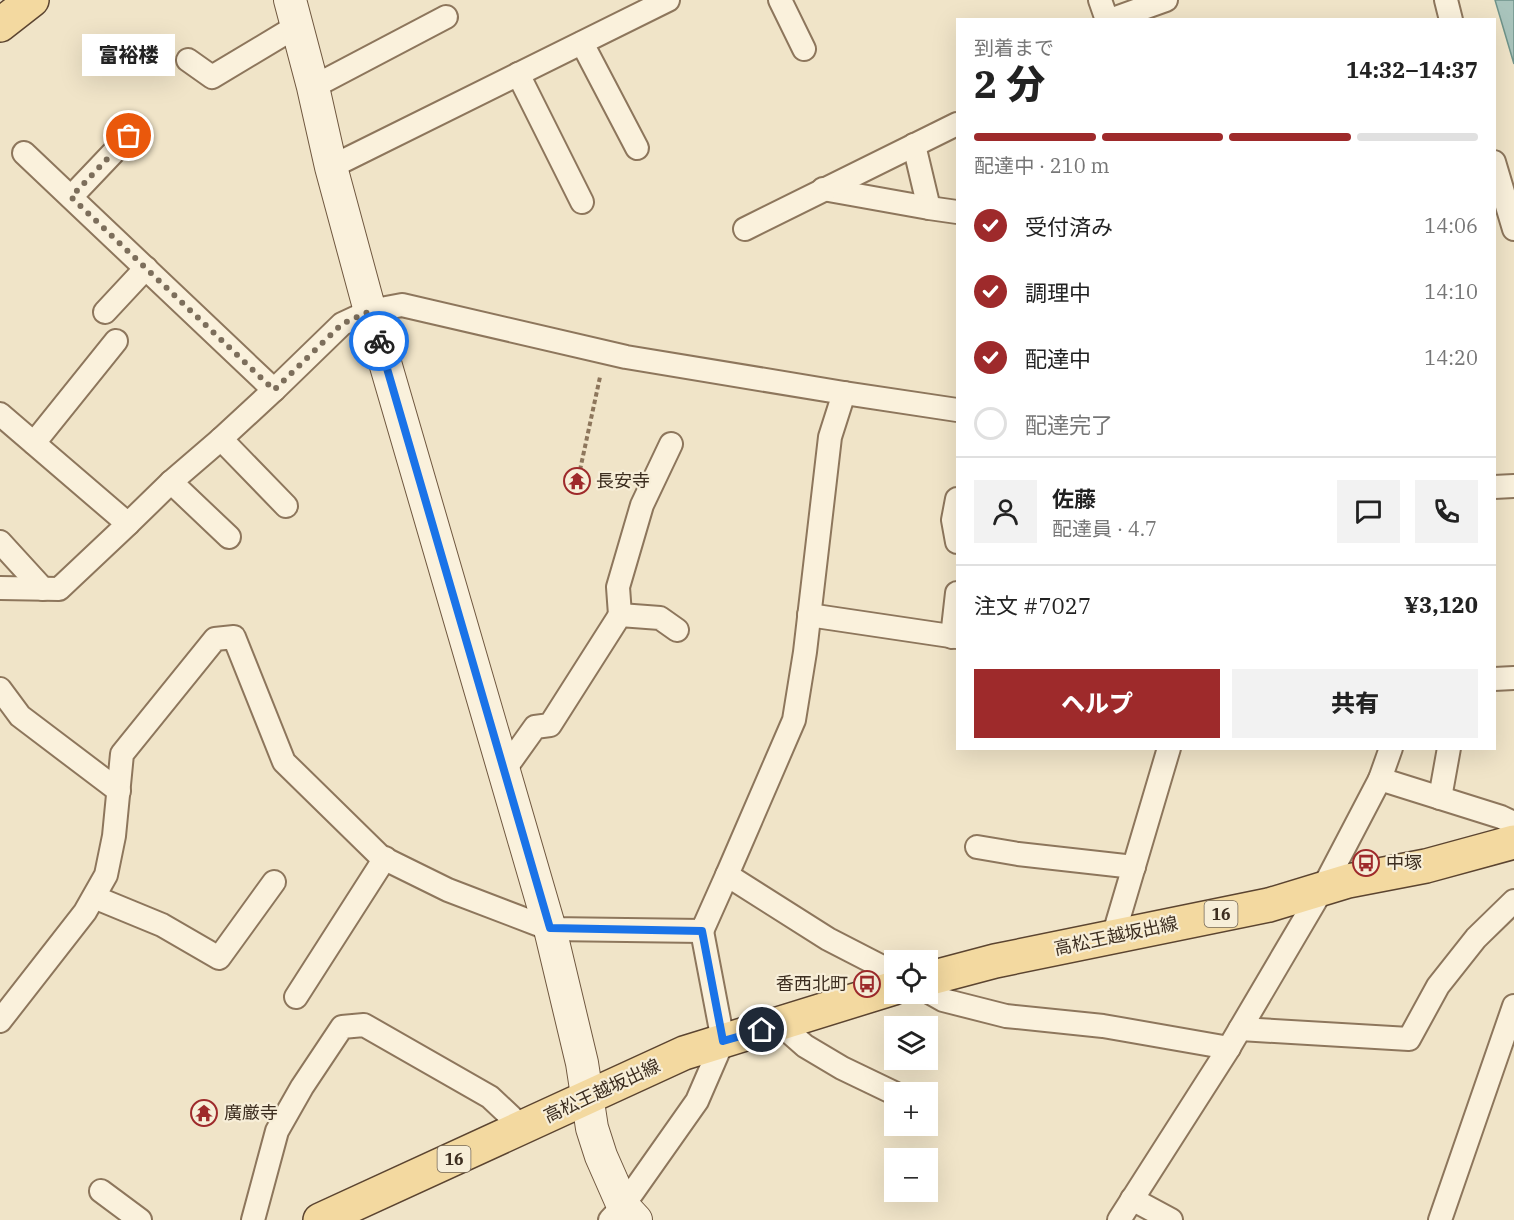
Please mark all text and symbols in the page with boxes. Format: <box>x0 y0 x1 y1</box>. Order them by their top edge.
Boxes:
callout: 富裕楼 <box>82 34 176 76</box>
text: 到着まで <box>974 34 1054 61</box>
text: 富裕楼 <box>99 41 159 68</box>
text: 14:32–14:37 <box>1346 55 1478 84</box>
text: 2 分 <box>974 58 1045 109</box>
pin <box>103 110 154 161</box>
icon: bag <box>112 119 145 152</box>
text: 配達中 · 210 m <box>974 152 1109 179</box>
icon: check <box>974 209 1007 242</box>
text: 受付済み <box>1025 212 1113 241</box>
text: 14:06 <box>1424 212 1478 239</box>
icon: check <box>974 275 1007 308</box>
text: 調理中 <box>1025 278 1091 307</box>
text: 14:10 <box>1424 278 1478 305</box>
courier <box>349 311 409 371</box>
icon: bike <box>363 325 396 358</box>
icon: check <box>974 341 1007 374</box>
text: 配達中 <box>1025 344 1091 373</box>
text: 14:20 <box>1424 344 1478 371</box>
text: 配達完了 <box>1025 410 1113 439</box>
temple icon: 長安寺 <box>562 466 592 496</box>
place label: 長安寺 <box>596 469 650 492</box>
button: person <box>974 480 1037 543</box>
button: chat <box>1337 480 1400 543</box>
button: phone <box>1415 480 1478 543</box>
text: 佐藤 <box>1052 484 1096 513</box>
text: 配達員 · 4.7 <box>1052 515 1157 542</box>
text: ¥3,120 <box>1404 590 1478 619</box>
text: 注文 #7027 <box>974 591 1091 620</box>
button: ヘルプ <box>974 669 1220 738</box>
button: 共有 <box>1232 669 1478 738</box>
bus stop icon: 中塚 <box>1351 848 1381 878</box>
place label: 中塚 <box>1386 851 1422 874</box>
road number: 16 <box>1204 901 1238 927</box>
street label: 高松王越坂出線 <box>1052 911 1180 960</box>
map controls <box>884 950 938 1202</box>
button: locate <box>884 950 938 1004</box>
bus stop icon: 香西北町 <box>852 969 882 999</box>
place label: 香西北町 <box>776 972 848 995</box>
pin <box>736 1004 787 1055</box>
icon: home <box>745 1013 778 1046</box>
button: layers <box>884 1016 938 1070</box>
street label: 高松王越坂出線 <box>540 1053 664 1128</box>
button: + <box>884 1082 938 1136</box>
temple icon: 廣厳寺 <box>189 1098 219 1128</box>
place label: 廣厳寺 <box>224 1101 278 1124</box>
road number: 16 <box>438 1146 470 1172</box>
button: − <box>884 1148 938 1202</box>

